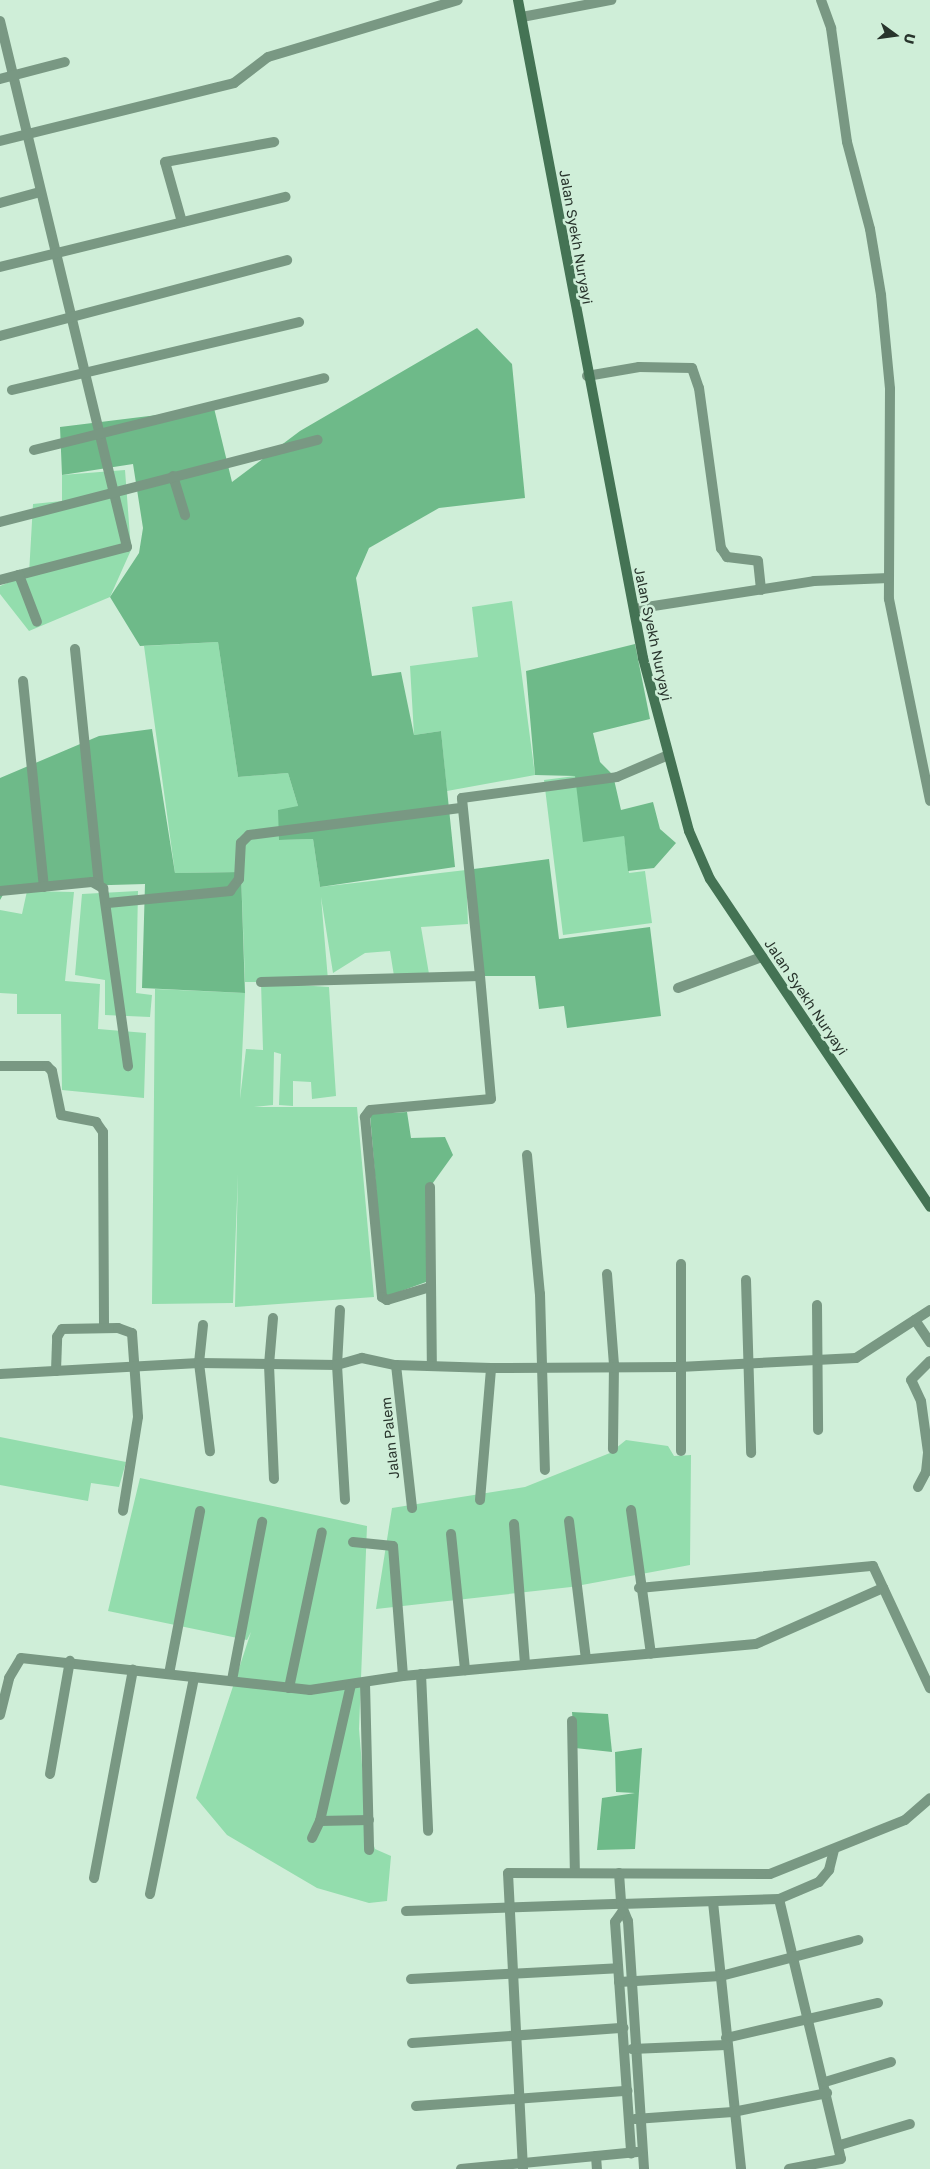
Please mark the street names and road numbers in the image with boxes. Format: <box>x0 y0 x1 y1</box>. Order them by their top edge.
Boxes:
street label: Jalan Syekh Nuryayi <box>556 168 596 306</box>
street label: Jalan Syekh Nuryayi <box>631 566 675 702</box>
street label: Jalan Syekh Nuryayi <box>761 936 851 1058</box>
street label: Jalan Palem <box>377 1396 403 1480</box>

